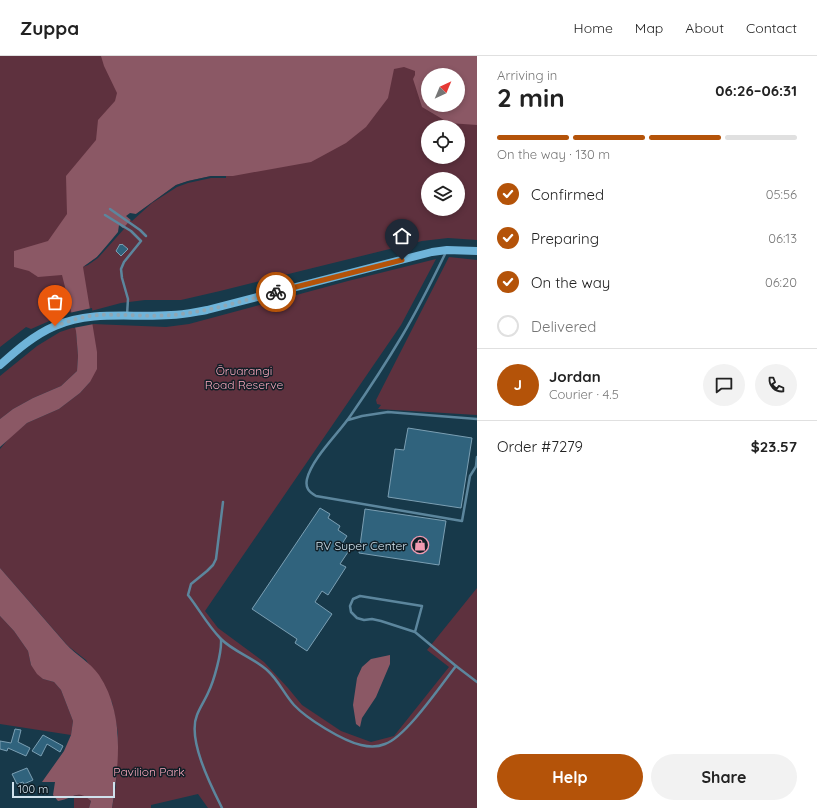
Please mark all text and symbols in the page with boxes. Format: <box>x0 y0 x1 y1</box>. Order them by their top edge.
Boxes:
text: Zuppa <box>20 16 79 40</box>
text: Home <box>574 19 613 37</box>
text: Map <box>635 19 663 37</box>
text: About <box>685 19 724 37</box>
text: Contact <box>746 19 797 37</box>
text: Arriving in <box>497 67 557 83</box>
north arrow <box>421 68 465 112</box>
map controls <box>421 68 465 216</box>
text: 2 min <box>497 81 565 114</box>
text: 06:26–06:31 <box>715 81 797 100</box>
button: locate <box>421 120 465 164</box>
text: On the way · 130 m <box>497 146 610 162</box>
button: layers <box>421 172 465 216</box>
icon: check <box>497 183 519 205</box>
text: Confirmed <box>531 185 604 204</box>
text: 05:56 <box>766 186 797 202</box>
pin <box>385 219 419 260</box>
icon: home <box>391 225 413 247</box>
icon: check <box>497 227 519 249</box>
text: Preparing <box>531 229 599 248</box>
text: 06:13 <box>768 230 797 246</box>
icon: check <box>497 271 519 293</box>
courier <box>256 272 296 312</box>
text: On the way <box>531 273 610 292</box>
text: 06:20 <box>765 274 797 290</box>
icon: bike <box>265 281 287 303</box>
pin <box>38 285 72 326</box>
icon: bag <box>44 291 66 313</box>
text: Delivered <box>531 317 596 336</box>
park label: Ōruarangi Road Reserve <box>205 363 283 392</box>
button: chat <box>703 364 745 406</box>
button: phone <box>755 364 797 406</box>
text: Jordan <box>549 367 601 386</box>
text: J <box>514 375 522 394</box>
text: Courier · 4.5 <box>549 386 619 402</box>
text: Order #7279 <box>497 437 583 456</box>
text: $23.57 <box>751 437 797 456</box>
shop icon: RV Super Center <box>410 535 430 555</box>
place label: RV Super Center <box>315 538 407 553</box>
button: Help <box>497 754 643 800</box>
button: Share <box>651 754 797 800</box>
park label: Pavilion Park <box>113 764 185 779</box>
scale bar <box>12 780 115 799</box>
text: 100 m <box>18 782 48 796</box>

